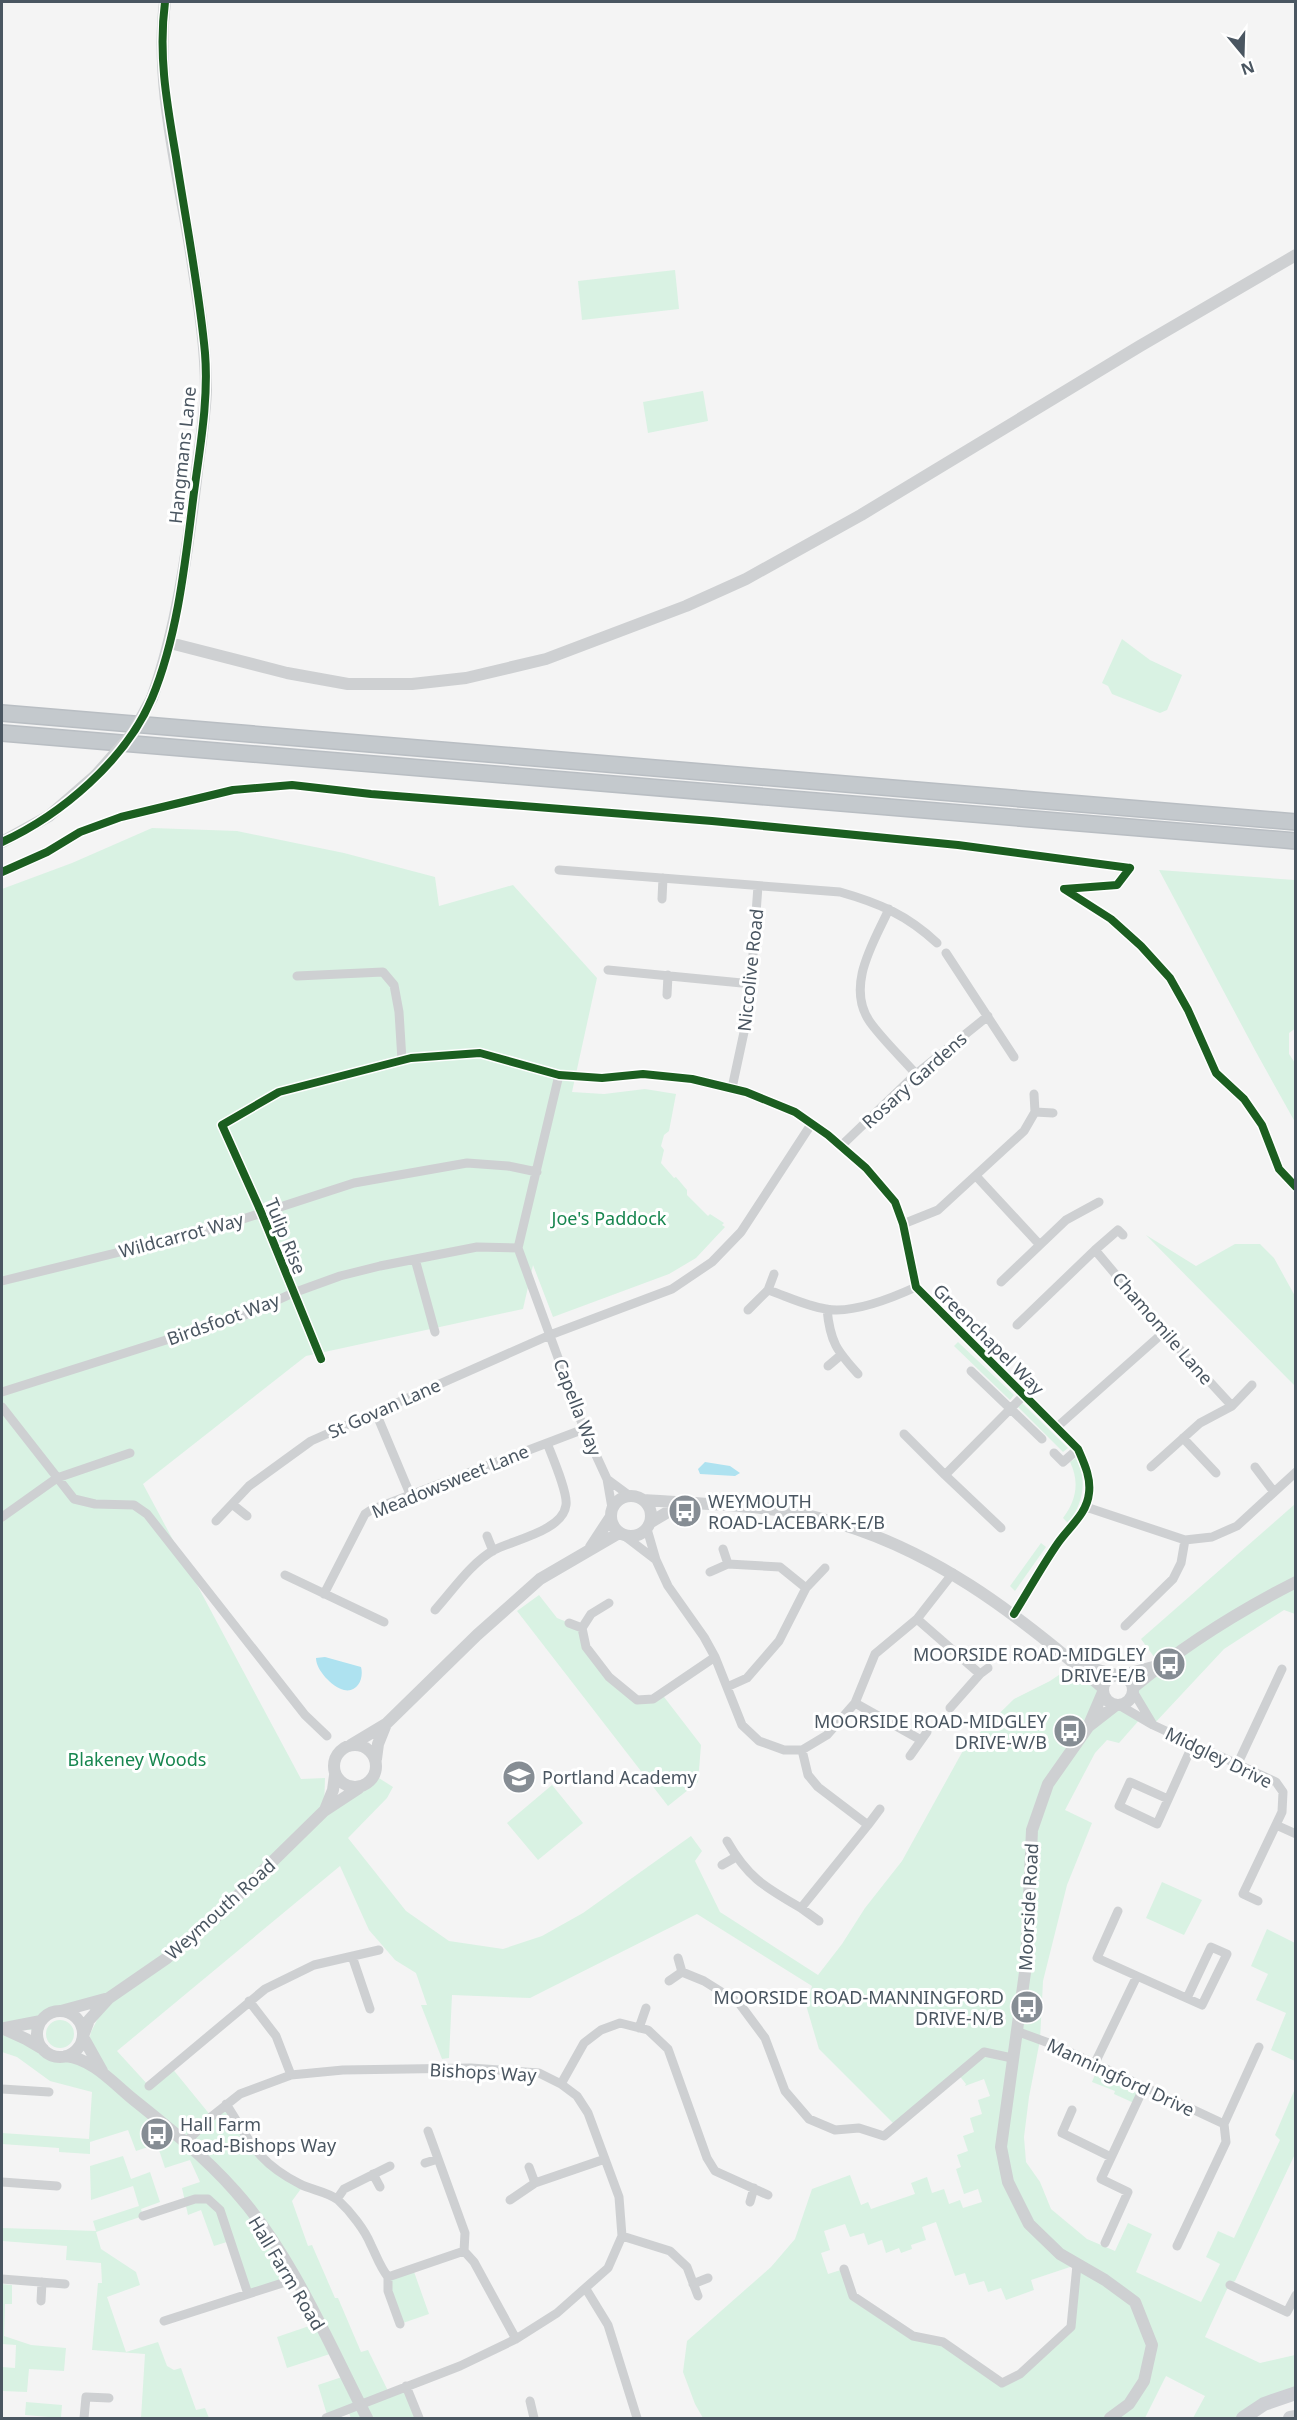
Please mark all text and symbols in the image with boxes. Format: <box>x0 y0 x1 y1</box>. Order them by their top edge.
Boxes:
north arrow <box>1213 24 1273 84</box>
text: N <box>1238 56 1258 81</box>
street label: Hangmans Lane <box>163 385 201 525</box>
street label: Niccolive Road <box>732 908 768 1032</box>
street label: Rosary Gardens <box>856 1026 972 1134</box>
street label: Tulip Rise <box>260 1194 312 1278</box>
park label: Joe's Paddock <box>550 1206 667 1230</box>
street label: Wildcarrot Way <box>116 1207 247 1263</box>
street label: Chamomile Lane <box>1107 1267 1219 1389</box>
street label: Greenchapel Way <box>928 1278 1050 1400</box>
street label: Birdsfoot Way <box>163 1287 283 1350</box>
street label: Capella Way <box>548 1355 608 1460</box>
street label: St Govan Lane <box>324 1373 444 1443</box>
street label: Meadowsweet Lane <box>368 1439 532 1523</box>
place label: WEYMOUTH ROAD-LACEBARK-E/B <box>708 1489 885 1534</box>
bus stop icon: WEYMOUTH ROAD-LACEBARK-E/B <box>667 1493 703 1529</box>
place label: MOORSIDE ROAD-MIDGLEY DRIVE-E/B <box>913 1642 1147 1687</box>
bus stop icon: MOORSIDE ROAD-MIDGLEY DRIVE-E/B <box>1151 1646 1187 1682</box>
place label: MOORSIDE ROAD-MIDGLEY DRIVE-W/B <box>814 1709 1048 1754</box>
bus stop icon: MOORSIDE ROAD-MIDGLEY DRIVE-W/B <box>1052 1713 1088 1749</box>
street label: Midgley Drive <box>1162 1721 1276 1793</box>
park label: Blakeney Woods <box>68 1747 206 1771</box>
school or university icon: Portland Academy <box>501 1759 537 1795</box>
place label: Portland Academy <box>542 1765 698 1789</box>
street label: Moorside Road <box>1013 1842 1043 1972</box>
street label: Weymouth Road <box>160 1853 280 1965</box>
place label: MOORSIDE ROAD-MANNINGFORD DRIVE-N/B <box>713 1985 1004 2030</box>
bus stop icon: MOORSIDE ROAD-MANNINGFORD DRIVE-N/B <box>1009 1989 1045 2025</box>
street label: Manningford Drive <box>1043 2032 1199 2122</box>
street label: Bishops Way <box>429 2057 538 2087</box>
place label: Hall Farm Road-Bishops Way <box>180 2112 337 2157</box>
bus stop icon: Hall Farm Road-Bishops Way <box>139 2116 175 2152</box>
street label: Hall Farm Road <box>243 2212 331 2334</box>

